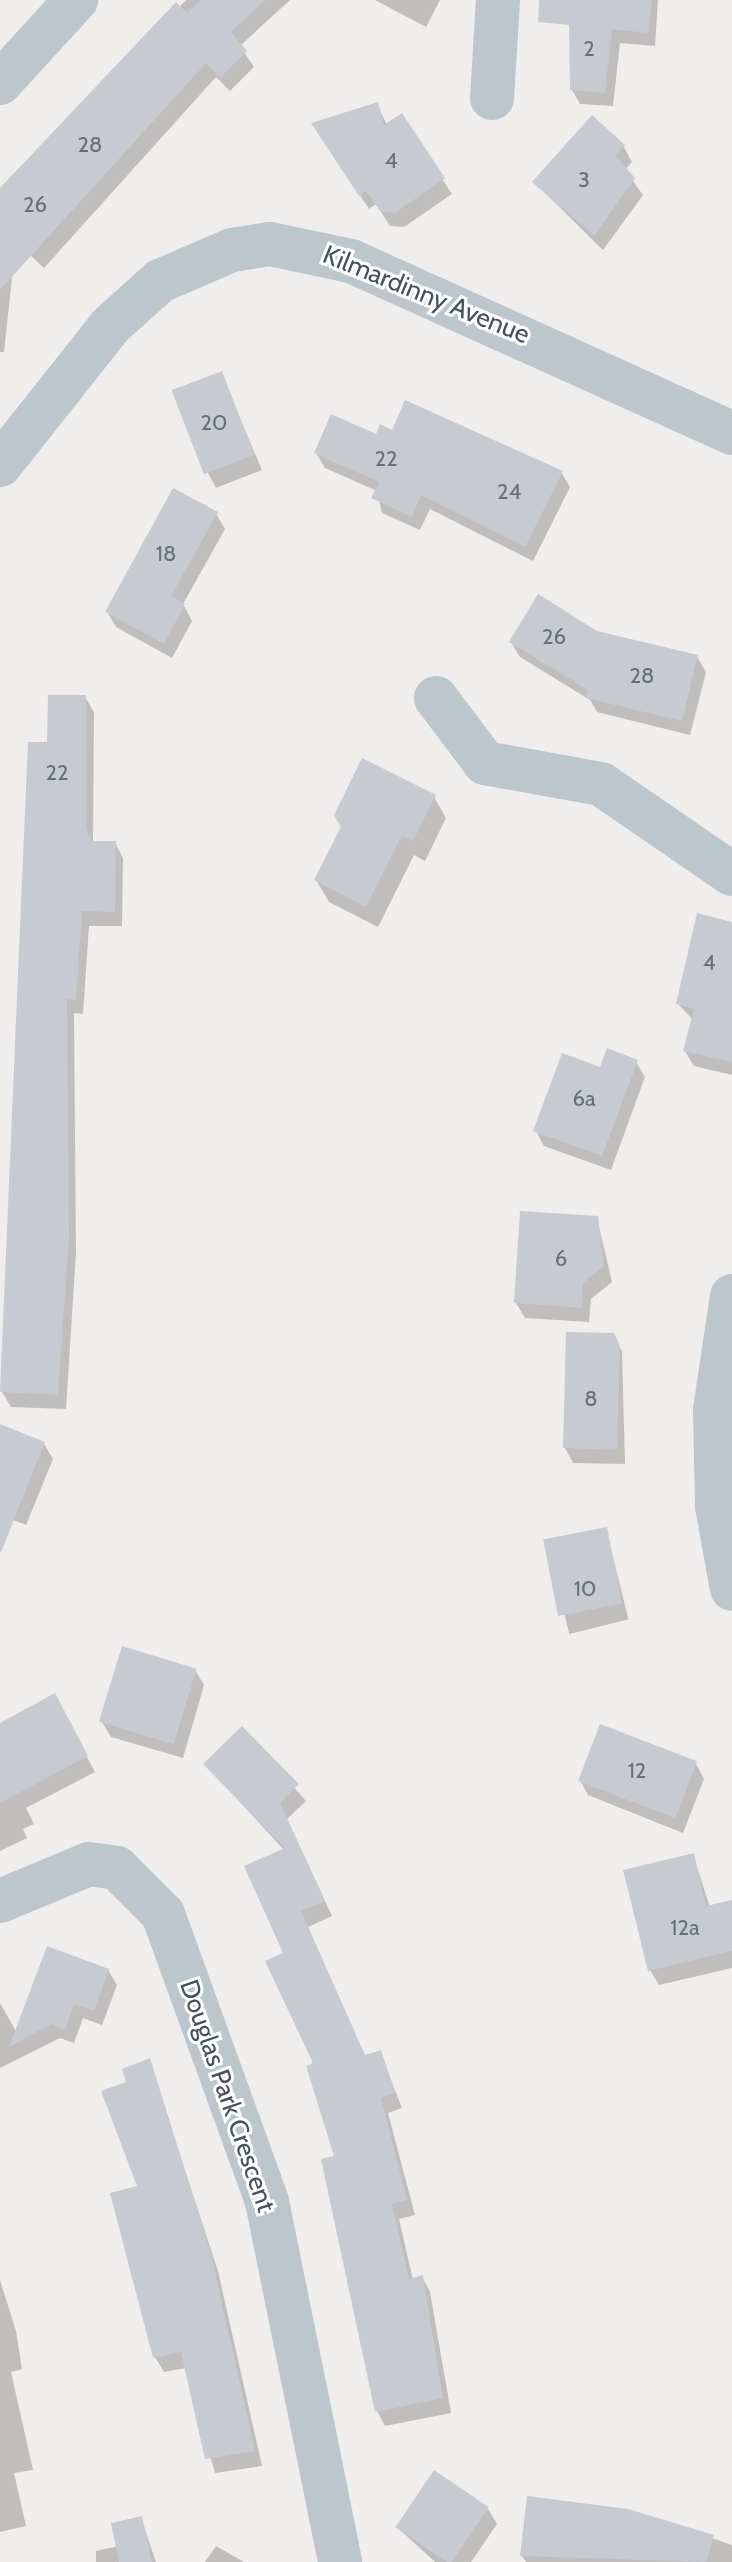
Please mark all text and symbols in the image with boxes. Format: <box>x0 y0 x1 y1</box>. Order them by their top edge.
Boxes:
house number: 2 <box>583 36 595 62</box>
house number: 28 <box>78 132 102 158</box>
house number: 4 <box>385 148 397 174</box>
house number: 3 <box>578 167 590 193</box>
house number: 26 <box>23 192 47 218</box>
street label: Kilmardinny Avenue <box>318 239 534 351</box>
house number: 20 <box>201 410 227 436</box>
house number: 22 <box>374 446 398 472</box>
house number: 24 <box>497 479 521 505</box>
house number: 18 <box>156 541 176 567</box>
house number: 26 <box>542 624 566 650</box>
house number: 28 <box>630 663 654 689</box>
house number: 22 <box>45 760 69 786</box>
house number: 4 <box>703 950 715 976</box>
house number: 6a <box>572 1086 596 1112</box>
house number: 6 <box>555 1246 567 1272</box>
house number: 8 <box>584 1386 598 1412</box>
house number: 10 <box>574 1576 596 1602</box>
house number: 12 <box>628 1758 646 1784</box>
house number: 12a <box>670 1915 700 1941</box>
street label: Douglas Park Crescent <box>173 1976 281 2216</box>

